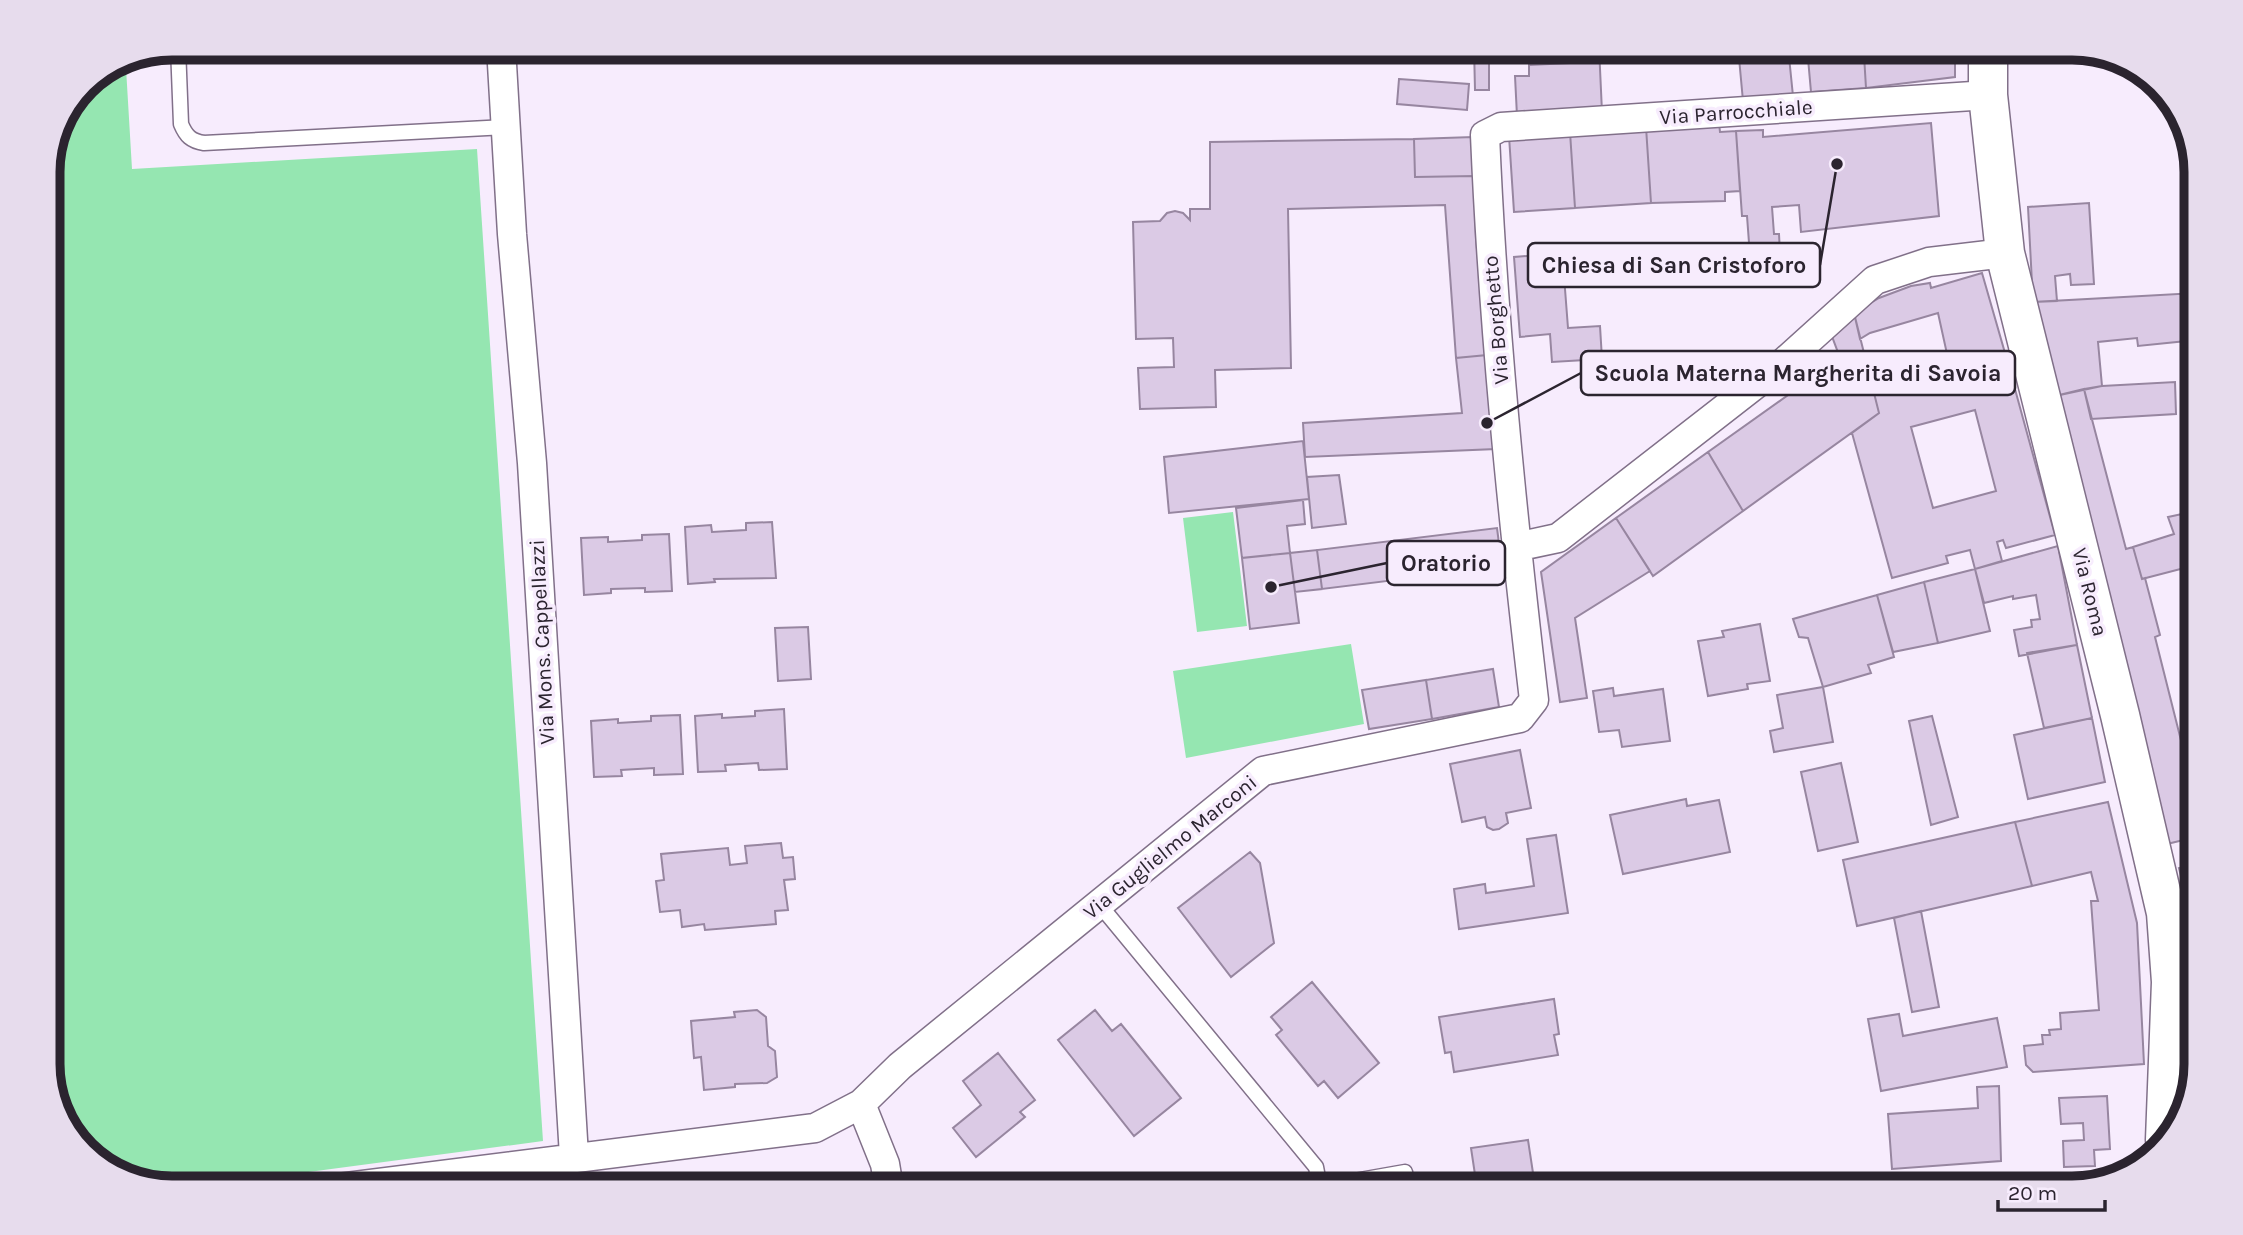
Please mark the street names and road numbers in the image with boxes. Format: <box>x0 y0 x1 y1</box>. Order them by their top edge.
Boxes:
street label: Via Parrocchiale <box>1659 95 1813 129</box>
street label: Via Borghetto <box>1478 255 1514 385</box>
street label: Via Mons. Cappellazzi <box>525 539 559 745</box>
street label: Via Roma <box>2067 545 2113 639</box>
street label: Via Guglielmo Marconi <box>1079 770 1261 924</box>

